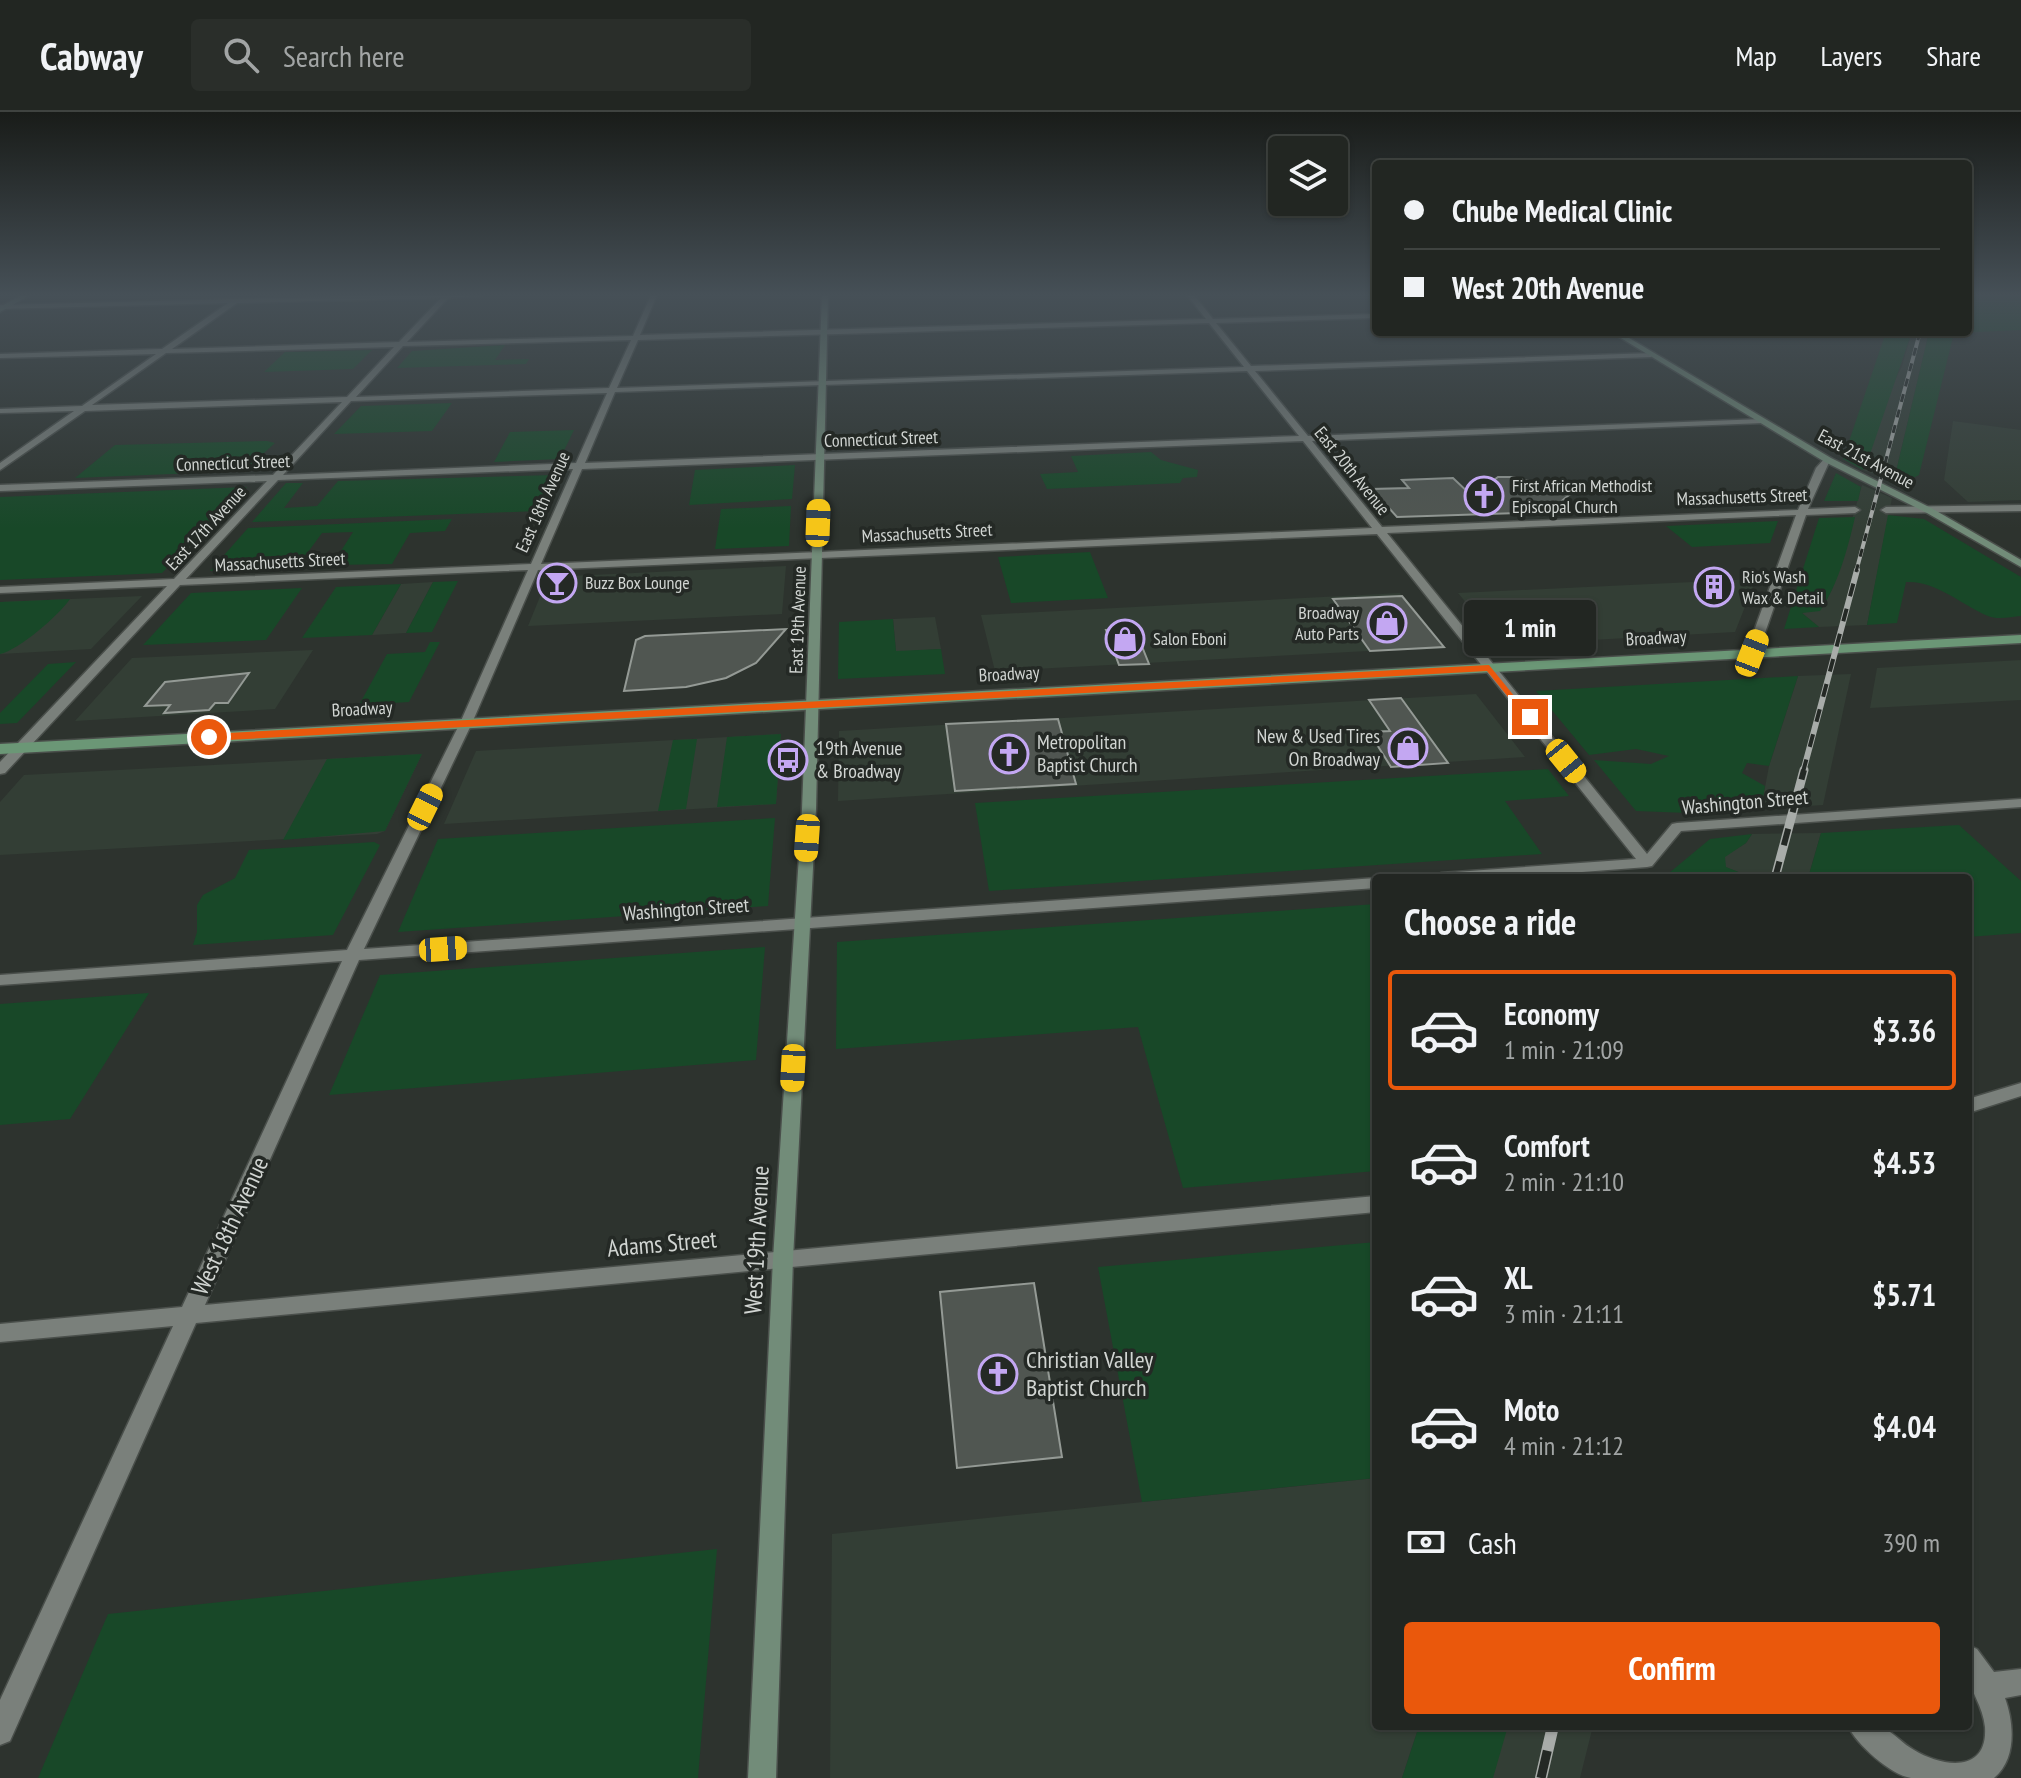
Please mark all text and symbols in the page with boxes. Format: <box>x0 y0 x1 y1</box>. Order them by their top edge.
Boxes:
search box <box>191 19 751 91</box>
text: Cabway <box>40 31 143 80</box>
icon: search <box>219 33 263 77</box>
text: Search here <box>283 36 405 75</box>
text: Map <box>1735 37 1777 74</box>
text: Layers <box>1821 37 1882 74</box>
text: Share <box>1926 37 1981 74</box>
map controls <box>1268 136 1348 216</box>
button: layers <box>1268 136 1348 216</box>
text: Chube Medical Clinic <box>1452 191 1672 230</box>
text: West 20th Avenue <box>1452 268 1644 307</box>
street label: East 20th Avenue <box>1310 422 1395 520</box>
street label: East 21st Avenue <box>1814 424 1918 494</box>
street label: Connecticut Street <box>824 425 938 452</box>
street label: East 18th Avenue <box>510 448 575 556</box>
street label: Connecticut Street <box>176 449 290 476</box>
place label: First African Methodist Episcopal Church <box>1512 474 1652 518</box>
church icon: First African Methodist Episcopal Church <box>1463 475 1505 517</box>
street label: East 17th Avenue <box>161 480 251 575</box>
street label: Massachusetts Street <box>1676 483 1808 510</box>
car <box>805 499 831 547</box>
street label: Massachusetts Street <box>861 518 993 547</box>
street label: Massachusetts Street <box>214 547 346 576</box>
bar icon: Buzz Box Lounge <box>536 562 578 604</box>
place label: Rio's Wash Wax & Detail <box>1742 565 1825 609</box>
street label: East 19th Avenue <box>784 566 811 674</box>
building icon: Rio's Wash Wax & Detail <box>1693 566 1735 608</box>
place label: Buzz Box Lounge <box>585 571 690 594</box>
place label: Broadway Auto Parts <box>1295 601 1359 645</box>
callout: 1 min <box>1464 601 1596 657</box>
shop icon: Broadway Auto Parts <box>1366 602 1408 644</box>
text: 1 min <box>1504 611 1556 644</box>
shop icon: Salon Eboni <box>1104 618 1146 660</box>
street label: Broadway <box>1625 624 1687 651</box>
car <box>1732 626 1772 680</box>
place label: Salon Eboni <box>1153 627 1227 650</box>
street label: Broadway <box>978 660 1040 687</box>
street label: Broadway <box>331 695 393 722</box>
route end <box>1512 699 1548 735</box>
route start <box>191 719 227 755</box>
place label: New & Used Tires On Broadway <box>1257 723 1380 772</box>
shop icon: New & Used Tires On Broadway <box>1387 727 1429 769</box>
place label: Metropolitan Baptist Church <box>1037 729 1138 778</box>
church icon: Metropolitan Baptist Church <box>988 733 1030 775</box>
place label: 19th Avenue & Broadway <box>816 735 903 784</box>
car <box>1542 735 1590 787</box>
bus stop icon: 19th Avenue & Broadway <box>767 739 809 781</box>
car <box>404 780 446 834</box>
street label: Washington Street <box>1681 783 1810 820</box>
car <box>793 813 821 863</box>
street label: Washington Street <box>622 892 750 926</box>
text: Choose a ride <box>1404 898 1576 945</box>
car <box>418 935 468 963</box>
icon: car <box>1408 994 1480 1066</box>
text: Economy <box>1504 994 1599 1033</box>
text: $3.36 <box>1872 1011 1936 1050</box>
text: 1 min · 21:09 <box>1504 1033 1624 1066</box>
car <box>780 1043 806 1093</box>
icon: car <box>1408 1126 1480 1198</box>
text: Comfort <box>1504 1126 1590 1165</box>
text: $4.53 <box>1872 1143 1936 1182</box>
street label: West 18th Avenue <box>184 1152 275 1300</box>
street label: West 19th Avenue <box>737 1165 776 1315</box>
text: 2 min · 21:10 <box>1504 1165 1624 1198</box>
street label: Adams Street <box>606 1223 718 1264</box>
icon: car <box>1408 1258 1480 1330</box>
text: XL <box>1504 1258 1533 1297</box>
text: $5.71 <box>1872 1275 1936 1314</box>
text: 3 min · 21:11 <box>1504 1297 1624 1330</box>
place label: Christian Valley Baptist Church <box>1026 1344 1153 1403</box>
church icon: Christian Valley Baptist Church <box>977 1353 1019 1395</box>
icon: car <box>1408 1390 1480 1462</box>
text: Moto <box>1504 1390 1559 1429</box>
text: $4.04 <box>1872 1407 1936 1446</box>
text: 4 min · 21:12 <box>1504 1429 1624 1462</box>
icon: cash <box>1404 1520 1448 1564</box>
text: Cash <box>1468 1523 1517 1562</box>
text: 390 m <box>1882 1526 1940 1559</box>
button: Confirm <box>1404 1622 1940 1714</box>

